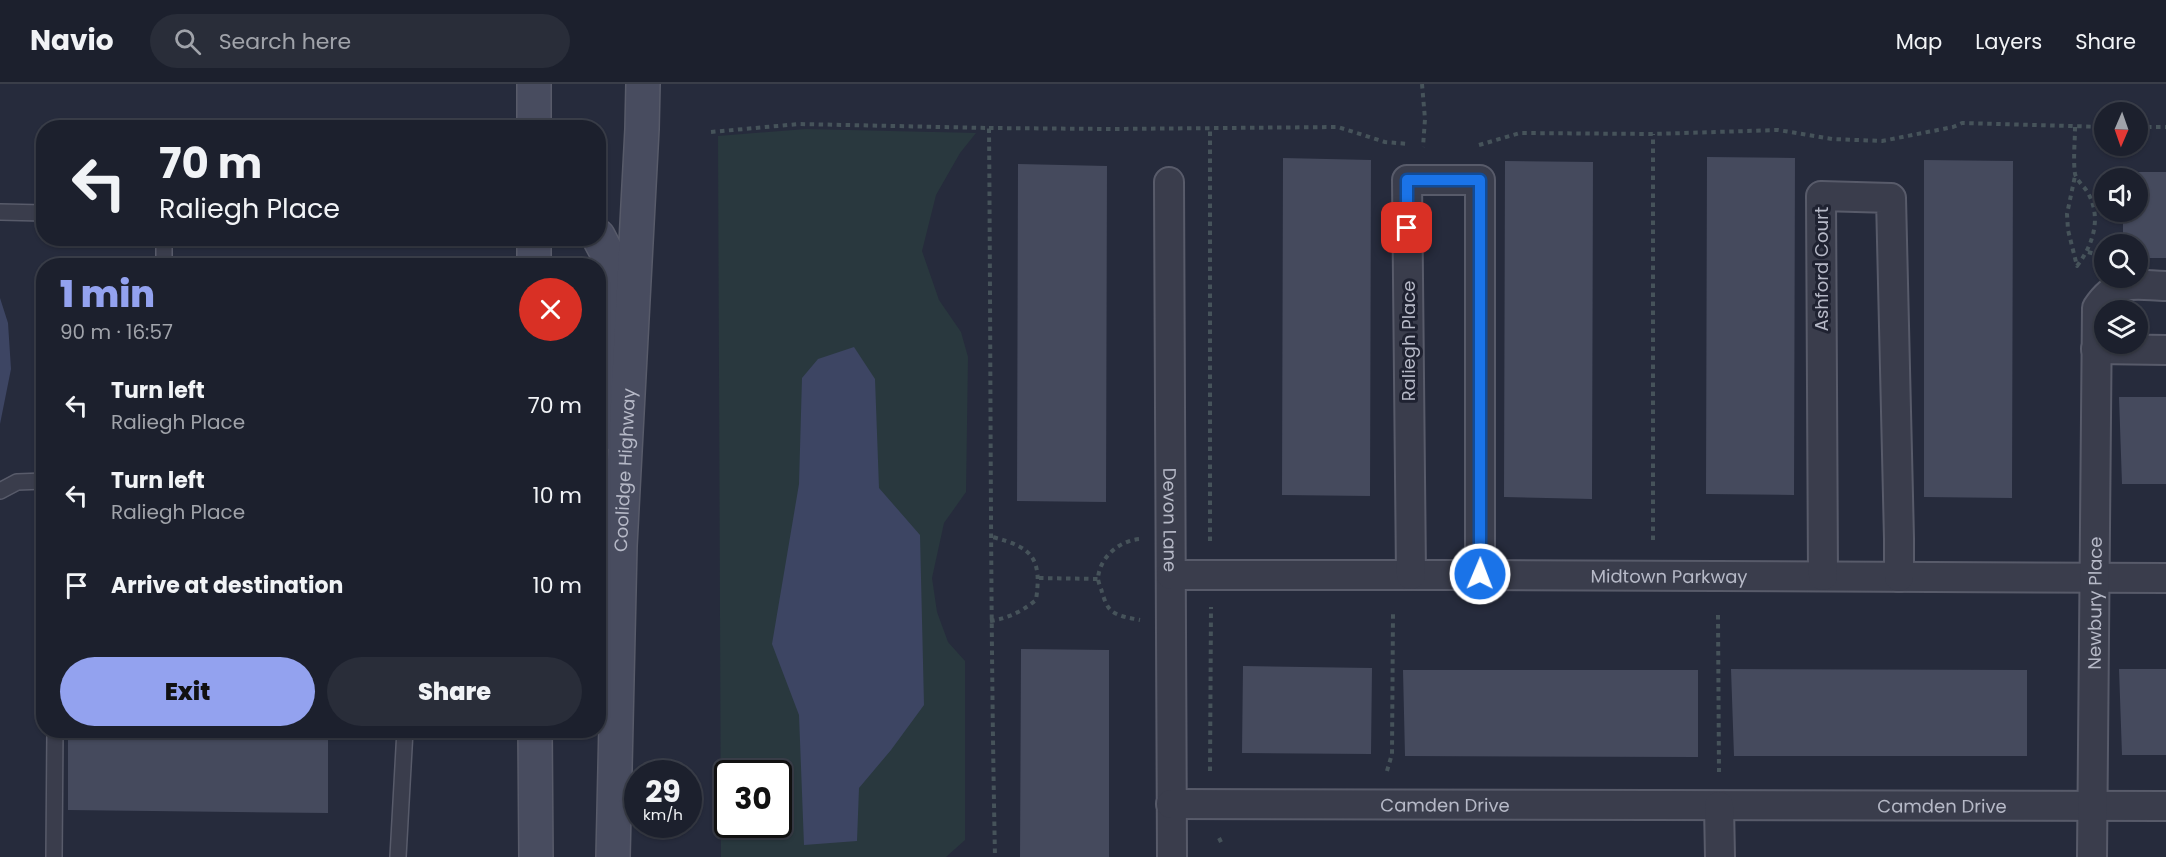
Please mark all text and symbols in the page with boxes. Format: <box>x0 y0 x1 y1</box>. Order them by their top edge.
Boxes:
search box <box>150 14 570 68</box>
text: Navio <box>30 21 114 60</box>
icon: search <box>171 25 204 58</box>
text: Search here <box>219 26 351 57</box>
text: Map <box>1896 27 1942 56</box>
text: Layers <box>1975 27 2042 56</box>
text: Share <box>2075 27 2136 56</box>
north arrow <box>2094 102 2148 156</box>
map controls <box>2094 102 2148 354</box>
text: 70 m <box>159 134 262 193</box>
icon: left <box>60 144 138 222</box>
button: sound <box>2094 168 2148 222</box>
text: Raliegh Place <box>159 190 340 227</box>
pin <box>1381 202 1432 253</box>
street label: Ashford Court <box>1809 207 1834 331</box>
icon: arrive <box>1390 211 1423 244</box>
button: search <box>2094 234 2148 288</box>
text: 1 min <box>60 269 155 320</box>
button: close <box>519 278 582 341</box>
street label: Raliegh Place <box>1396 281 1421 401</box>
button: layers <box>2094 300 2148 354</box>
text: 90 m · 16:57 <box>60 318 173 346</box>
text: Turn left <box>111 375 205 406</box>
street label: Coolidge Highway <box>607 388 641 553</box>
icon: left <box>60 389 93 422</box>
text: 70 m <box>528 390 582 421</box>
text: Raliegh Place <box>111 408 245 436</box>
text: Turn left <box>111 465 205 496</box>
street label: Devon Lane <box>1158 468 1183 572</box>
icon: left <box>60 479 93 512</box>
text: 10 m <box>533 480 582 511</box>
text: Raliegh Place <box>111 498 245 526</box>
street label: Newbury Place <box>2081 536 2107 670</box>
position arrow <box>1448 542 1512 606</box>
street label: Midtown Parkway <box>1590 563 1748 589</box>
icon: arrive <box>60 569 93 602</box>
text: Arrive at destination <box>111 570 343 601</box>
text: 10 m <box>533 570 582 601</box>
button: Exit <box>60 657 315 726</box>
button: Share <box>327 657 582 726</box>
speed limit sign: 30 <box>714 760 792 838</box>
text: 29 <box>645 770 681 813</box>
street label: Camden Drive <box>1380 792 1510 817</box>
street label: Camden Drive <box>1877 793 2007 818</box>
text: km/h <box>643 804 683 825</box>

